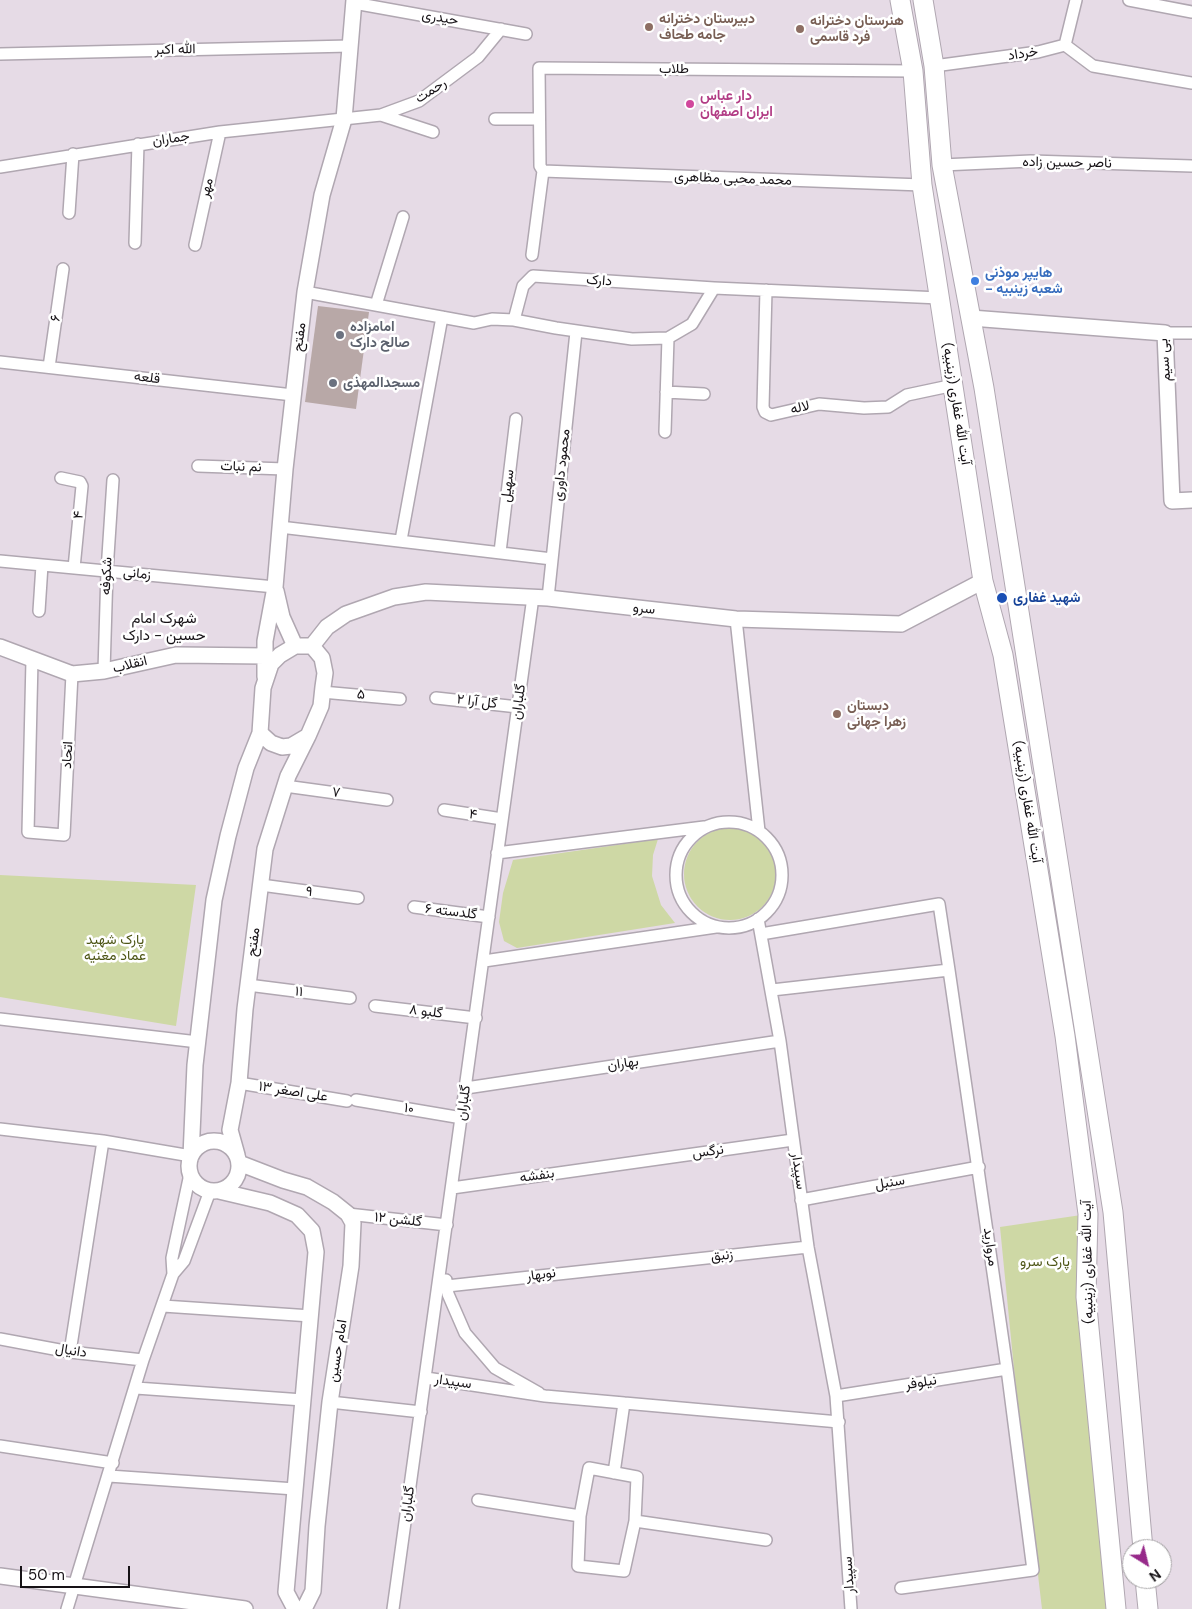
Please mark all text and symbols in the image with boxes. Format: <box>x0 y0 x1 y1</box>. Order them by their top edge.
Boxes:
street label: حیدری <box>421 7 459 29</box>
place label: دبیرستان دخترانه جامه طحاف <box>659 11 755 44</box>
place label: هنرستان دخترانه فرد قاسمی <box>810 13 904 46</box>
marker: دبیرستان دخترانه جامه طحاف <box>643 21 655 33</box>
marker: هنرستان دخترانه فرد قاسمی <box>794 23 806 35</box>
street label: الله اکبر <box>154 41 196 59</box>
street label: خرداد <box>1007 43 1039 65</box>
street label: طلاب <box>659 61 689 77</box>
street label: رحمت <box>412 75 450 107</box>
place label: دار عباس ایران اصفهان <box>700 88 773 120</box>
marker: دار عباس ایران اصفهان <box>684 98 696 110</box>
street label: جماران <box>151 128 191 150</box>
street label: ناصر حسین زاده <box>1022 154 1112 172</box>
street label: محمد محبی مظاهری <box>674 169 792 189</box>
street label: مهر <box>197 176 217 200</box>
place label: هایپر موذنی - شعبه زینبیه <box>985 265 1063 298</box>
street label: دارک <box>586 272 612 290</box>
marker: هایپر موذنی - شعبه زینبیه <box>969 275 981 287</box>
street label: ۶ <box>47 313 65 323</box>
place label: امامزاده صالح دارک <box>350 319 410 352</box>
street label: مفتح <box>290 322 310 352</box>
marker: امامزاده صالح دارک <box>334 329 346 341</box>
street label: بی سیم <box>1155 338 1175 382</box>
street label: آیت الله غفاری (زینبیه) <box>938 342 974 466</box>
street label: قلعه <box>133 368 161 388</box>
place label: مسجدالمهذی <box>343 375 420 391</box>
marker: مسجدالمهذی <box>327 377 339 389</box>
street label: لاله <box>789 398 811 418</box>
street label: محمود داوری <box>550 428 574 502</box>
street label: نم نبات <box>220 458 262 476</box>
street label: سهیل <box>498 469 518 503</box>
street label: ۴ <box>70 510 88 520</box>
street label: شکوفه <box>98 557 116 595</box>
street label: زمانی <box>122 564 152 584</box>
place label: شهید غفاری <box>1013 590 1081 606</box>
marker: شهید غفاری <box>995 591 1009 605</box>
street label: سرو <box>632 599 656 619</box>
district label: شهرک امام حسین - دارک <box>122 610 206 645</box>
street label: انقلاب <box>111 653 149 677</box>
street label: گلباران <box>508 683 530 721</box>
street label: ۵ <box>356 686 366 704</box>
street label: گل آرا ۲ <box>456 691 498 713</box>
place label: دبستان زهرا جهانی <box>847 698 906 730</box>
marker: دبستان زهرا جهانی <box>831 708 843 720</box>
street label: آیت الله غفاری (زینبیه) <box>1009 740 1045 864</box>
street label: اتحاد <box>59 741 77 769</box>
street label: ۷ <box>331 784 341 802</box>
street label: ۴ <box>468 806 478 824</box>
street label: ۹ <box>305 883 313 901</box>
street label: گلدسته ۶ <box>424 900 478 924</box>
street label: مفتح <box>244 927 264 957</box>
park label: پارک شهید عماد مغنیه <box>84 932 146 964</box>
street label: ۱۱ <box>294 983 304 1001</box>
street label: گلبو ۸ <box>408 1002 444 1022</box>
street label: بهاران <box>606 1054 640 1074</box>
street label: علی اصغر ۱۳ <box>257 1078 329 1106</box>
street label: گلباران <box>453 1084 475 1122</box>
street label: ۱۰ <box>403 1100 415 1118</box>
street label: نرگس <box>691 1141 725 1163</box>
street label: سپیدار <box>787 1151 809 1191</box>
street label: بنفشه <box>519 1165 555 1187</box>
street label: سنبل <box>874 1172 906 1194</box>
street label: آیت الله غفاری (زینبیه) <box>1079 1200 1097 1324</box>
street label: گلشن ۱۲ <box>373 1209 423 1231</box>
street label: مروارید <box>979 1227 1001 1267</box>
street label: زنبق <box>710 1246 734 1266</box>
park label: پارک سرو <box>1020 1254 1070 1270</box>
street label: نوبهار <box>525 1265 557 1285</box>
street label: امام حسین <box>325 1318 351 1384</box>
street label: دانیال <box>54 1340 88 1362</box>
street label: سپیدار <box>433 1371 473 1393</box>
street label: نیلوفر <box>904 1372 938 1394</box>
street label: گلباران <box>397 1485 419 1523</box>
north arrow <box>1122 1539 1172 1589</box>
scale bar <box>22 1556 132 1588</box>
street label: سپیدار <box>839 1556 859 1594</box>
text: 50 m <box>28 1565 65 1585</box>
text: N <box>1146 1565 1165 1586</box>

